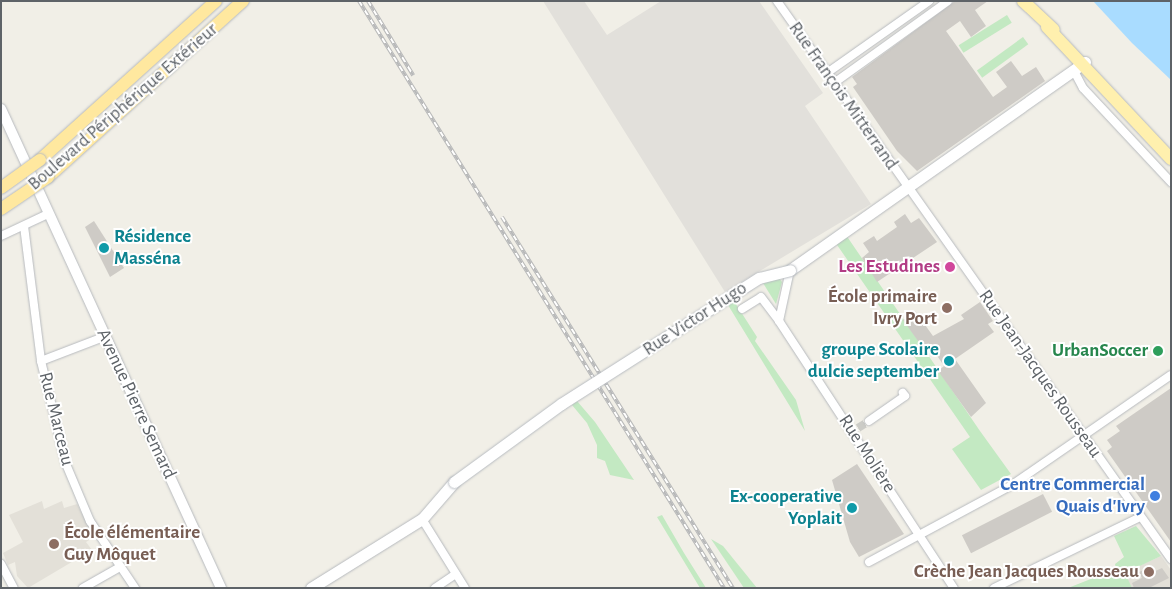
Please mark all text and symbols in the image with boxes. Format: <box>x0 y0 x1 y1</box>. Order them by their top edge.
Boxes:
street label: Boulevard Périphérique Extérieur <box>23 18 223 196</box>
street label: Rue François Mitterrand <box>783 18 903 174</box>
place label: Résidence Masséna <box>114 226 191 270</box>
marker: Résidence Masséna <box>98 242 110 254</box>
place label: Les Estudines <box>838 256 940 278</box>
marker: Les Estudines <box>944 261 956 273</box>
street label: Rue Victor Hugo <box>639 277 751 361</box>
place label: École primaire Ivry Port <box>828 286 937 330</box>
street label: Rue Jean-Jacques Rousseau <box>973 286 1107 462</box>
marker: École primaire Ivry Port <box>941 302 953 314</box>
street label: Avenue Pierre Semard <box>91 325 181 483</box>
place label: groupe Scolaire dulcie september <box>808 339 939 383</box>
place label: UrbanSoccer <box>1052 340 1148 362</box>
marker: UrbanSoccer <box>1152 345 1164 357</box>
marker: groupe Scolaire dulcie september <box>943 355 955 367</box>
street label: Rue Marceau <box>33 370 79 468</box>
street label: Rue Molière <box>833 411 901 497</box>
place label: Centre Commercial Quais d'Ivry <box>1000 474 1145 518</box>
place label: Ex-cooperative Yoplait <box>729 486 842 530</box>
marker: Centre Commercial Quais d'Ivry <box>1149 490 1161 502</box>
marker: Ex-cooperative Yoplait <box>846 502 858 514</box>
place label: École élémentaire Guy Môquet <box>64 522 200 566</box>
marker: École élémentaire Guy Môquet <box>48 538 60 550</box>
place label: Crèche Jean Jacques Rousseau <box>914 561 1139 583</box>
marker: Crèche Jean Jacques Rousseau <box>1143 566 1155 578</box>

